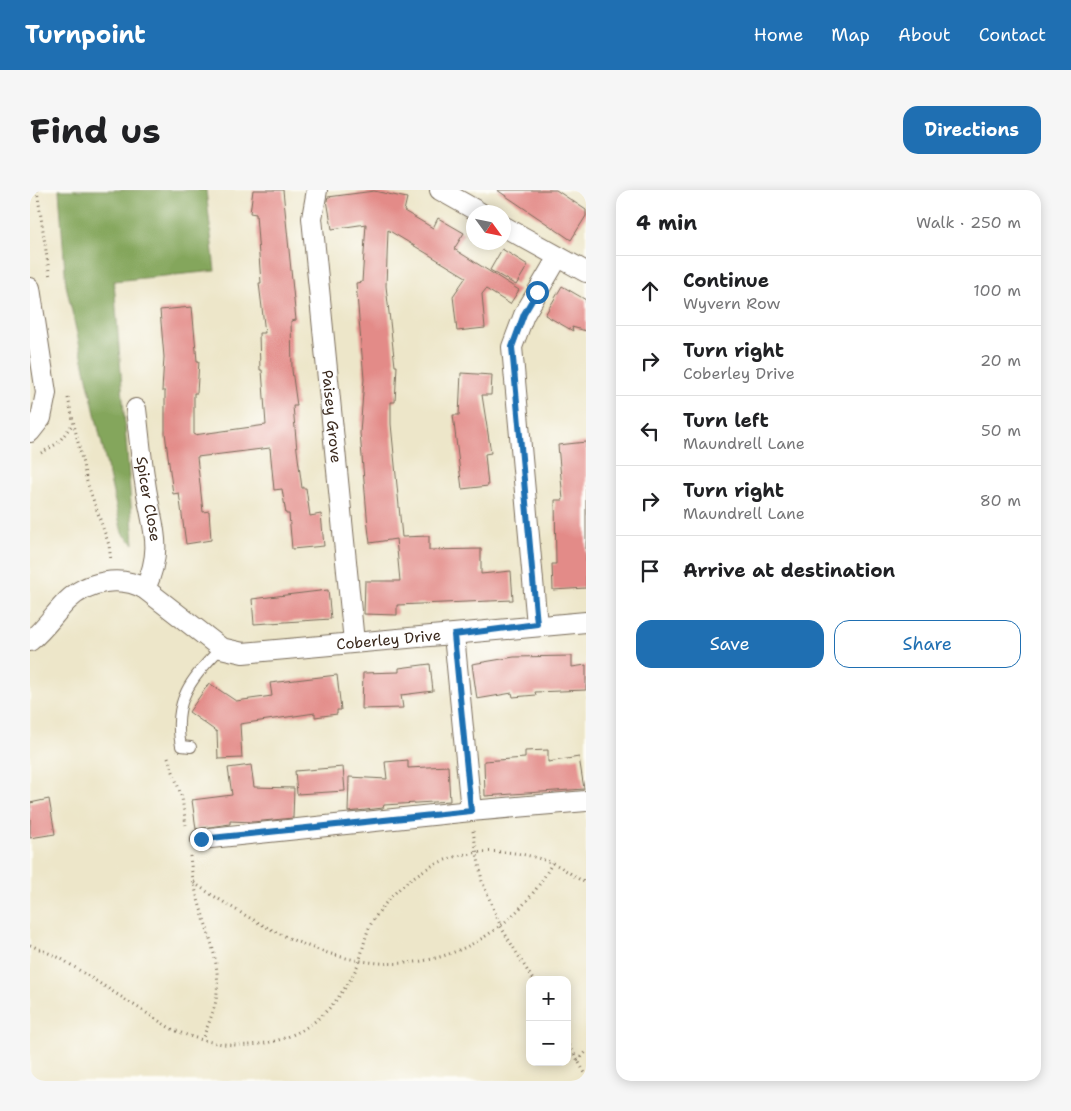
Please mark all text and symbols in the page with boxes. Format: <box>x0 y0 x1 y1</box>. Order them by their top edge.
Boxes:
text: Turnpoint <box>25 19 146 51</box>
text: Home <box>754 23 803 47</box>
text: Map <box>831 23 870 47</box>
text: About <box>898 23 951 47</box>
text: Contact <box>979 23 1046 47</box>
button: Directions <box>903 106 1041 154</box>
text: Find us <box>30 107 161 154</box>
north arrow <box>466 205 511 250</box>
text: 4 min <box>636 209 697 237</box>
text: Walk · 250 m <box>916 212 1021 233</box>
text: Continue <box>683 268 769 293</box>
icon: ahead <box>636 277 664 305</box>
text: 100 m <box>973 280 1021 301</box>
route start <box>526 281 549 304</box>
text: Wyvern Row <box>683 293 780 314</box>
text: Turn right <box>683 338 784 363</box>
icon: right <box>636 347 664 375</box>
text: 20 m <box>980 350 1021 371</box>
text: Coberley Drive <box>683 363 795 384</box>
street label: Paisey Grove <box>317 369 346 464</box>
text: Turn left <box>683 408 769 433</box>
icon: left <box>636 417 664 445</box>
text: 50 m <box>981 420 1021 441</box>
text: Maundrell Lane <box>683 433 805 454</box>
street label: Spicer Close <box>131 455 165 543</box>
text: Turn right <box>683 478 784 503</box>
icon: right <box>636 487 664 515</box>
text: 80 m <box>980 490 1021 511</box>
text: Maundrell Lane <box>683 503 805 524</box>
icon: arrive <box>636 557 664 585</box>
text: Arrive at destination <box>683 558 895 583</box>
button: Save <box>636 620 824 668</box>
button: Share <box>834 620 1021 668</box>
street label: Coberley Drive <box>336 625 442 655</box>
route end <box>190 828 213 851</box>
map controls <box>526 976 571 1066</box>
button: + <box>526 976 571 1021</box>
button: − <box>526 1021 571 1066</box>

